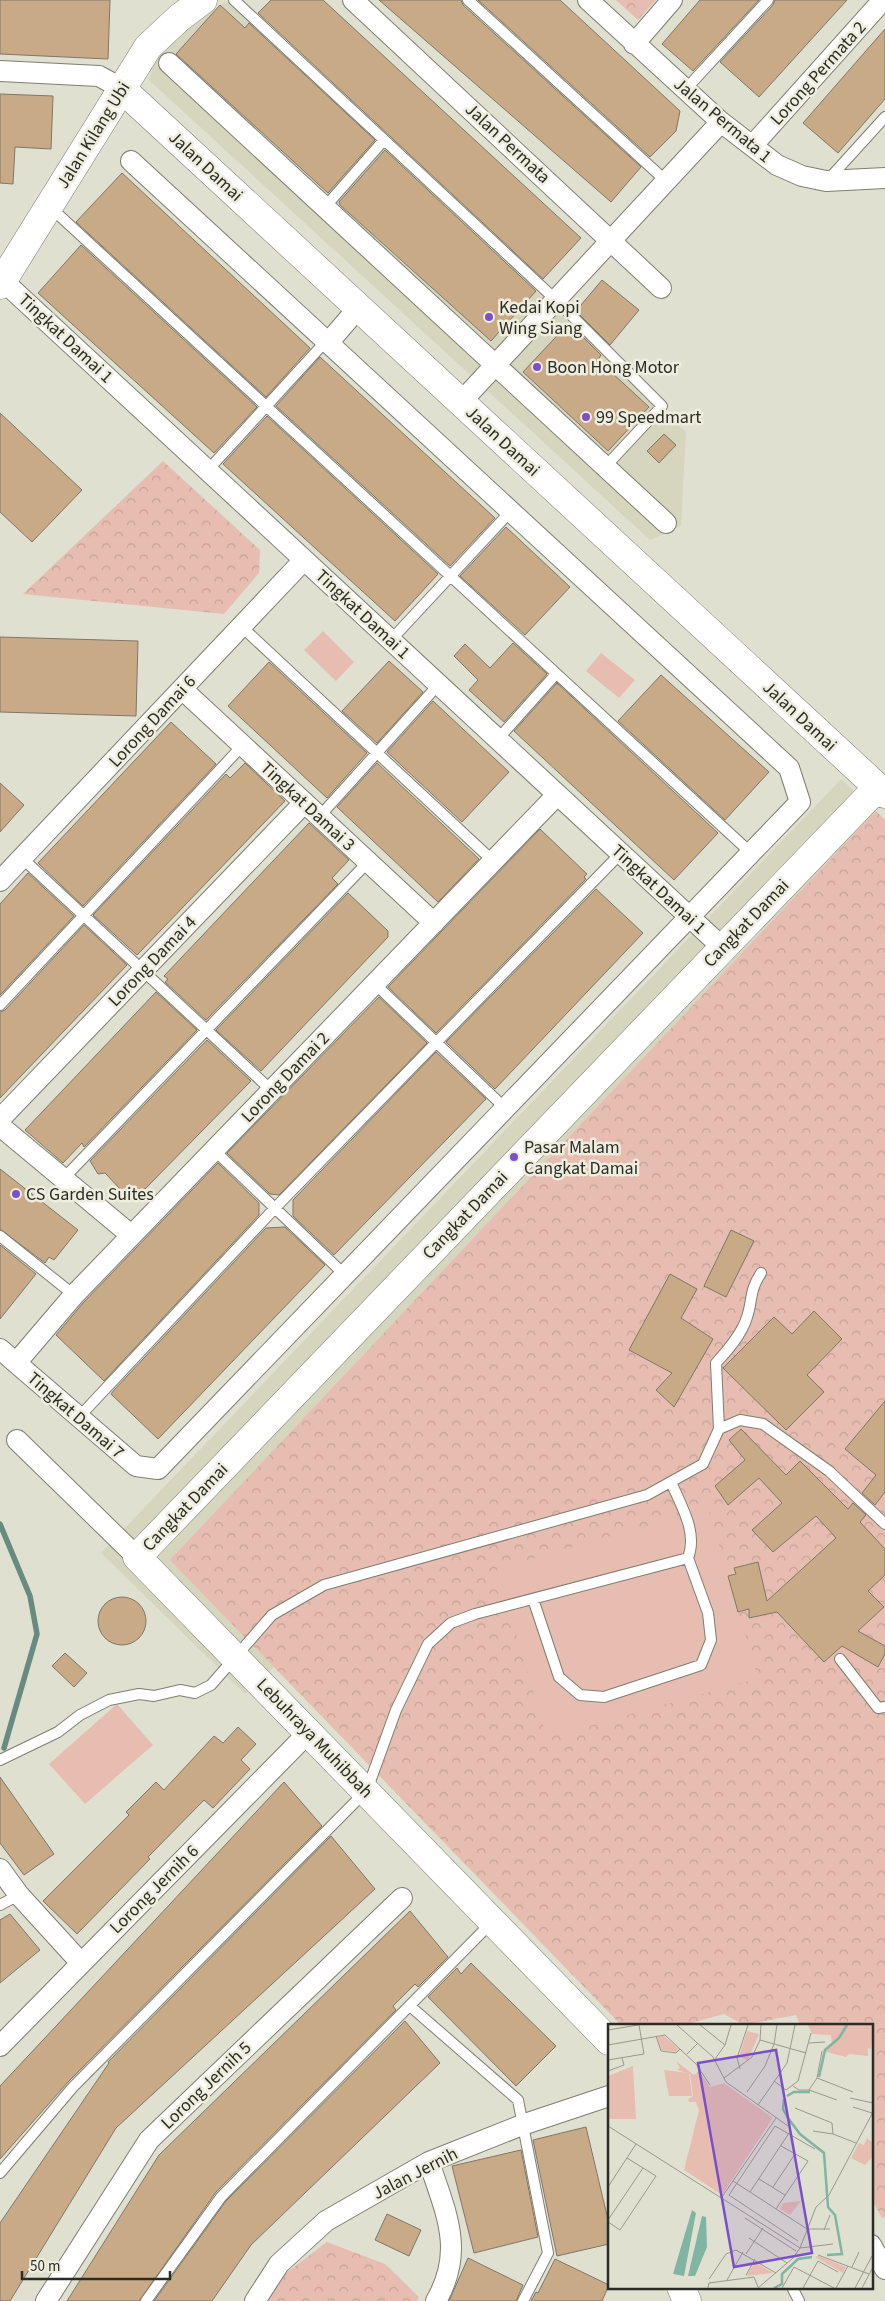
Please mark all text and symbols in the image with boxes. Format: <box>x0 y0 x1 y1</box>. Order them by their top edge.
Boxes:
street label: Lorong Permata 2 <box>765 16 872 131</box>
street label: Jalan Permata 1 <box>668 72 777 169</box>
street label: Jalan Kilang Ubi <box>51 77 136 194</box>
street label: Jalan Permata <box>460 97 556 189</box>
street label: Jalan Damai <box>163 125 248 207</box>
street label: Tingkat Damai 1 <box>13 288 119 389</box>
place label: Kedai Kopi Wing Siang <box>499 295 582 341</box>
marker: Kedai Kopi Wing Siang <box>483 311 495 323</box>
place label: Boon Hong Motor <box>547 355 680 380</box>
marker: Boon Hong Motor <box>531 361 543 373</box>
street label: Jalan Damai <box>460 400 545 482</box>
place label: 99 Speedmart <box>596 405 701 430</box>
marker: 99 Speedmart <box>580 411 592 423</box>
street label: Tingkat Damai 1 <box>310 564 416 665</box>
street label: Lorong Damai 6 <box>103 670 202 773</box>
street label: Jalan Damai <box>757 675 842 757</box>
street label: Tingkat Damai 3 <box>255 756 361 857</box>
street label: Tingkat Damai 1 <box>606 839 712 940</box>
street label: Cangkat Damai <box>698 874 795 973</box>
street label: Lorong Damai 4 <box>102 910 202 1012</box>
street label: Lorong Damai 2 <box>235 1026 335 1128</box>
place label: Pasar Malam Cangkat Damai <box>524 1135 638 1181</box>
marker: Pasar Malam Cangkat Damai <box>508 1151 520 1163</box>
street label: Cangkat Damai <box>417 1166 514 1265</box>
place label: CS Garden Suites <box>26 1182 154 1207</box>
marker: CS Garden Suites <box>10 1188 22 1200</box>
street label: Tingkat Damai 7 <box>22 1366 130 1465</box>
street label: Cangkat Damai <box>137 1458 234 1557</box>
street label: Lebuhraya Muhibbah <box>251 1673 379 1804</box>
street label: Lorong Jernih 6 <box>104 1839 205 1940</box>
inset map <box>608 2024 872 2288</box>
street label: Lorong Jernih 5 <box>156 2036 257 2135</box>
street label: Jalan Jernih <box>368 2141 462 2206</box>
scale bar <box>22 2248 170 2280</box>
text: 50 m <box>30 2256 60 2277</box>

